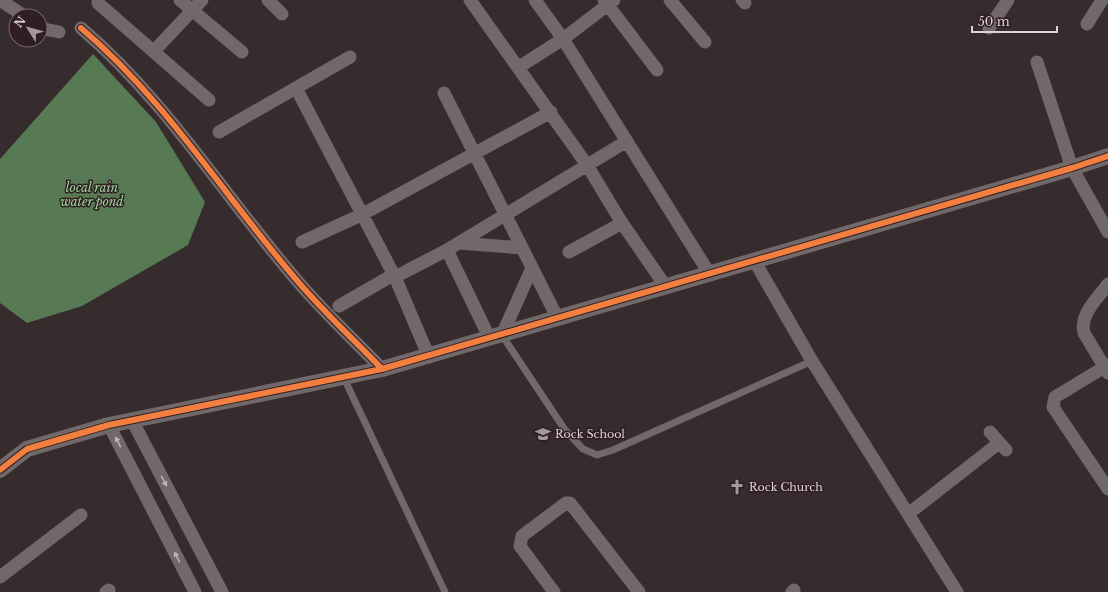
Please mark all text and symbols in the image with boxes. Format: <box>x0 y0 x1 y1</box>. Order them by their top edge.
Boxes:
north arrow <box>8 8 48 48</box>
scale bar <box>972 8 1057 34</box>
text: N <box>11 13 29 30</box>
text: 50 m <box>978 14 1010 29</box>
water label: local rain water pond <box>61 180 124 209</box>
school or university icon: Rock School <box>534 425 552 443</box>
place label: Rock School <box>555 427 625 441</box>
one-way arrow <box>115 436 121 448</box>
one-way arrow <box>160 476 167 487</box>
church icon: Rock Church <box>728 478 746 496</box>
place label: Rock Church <box>749 480 823 494</box>
one-way arrow <box>174 552 181 563</box>

